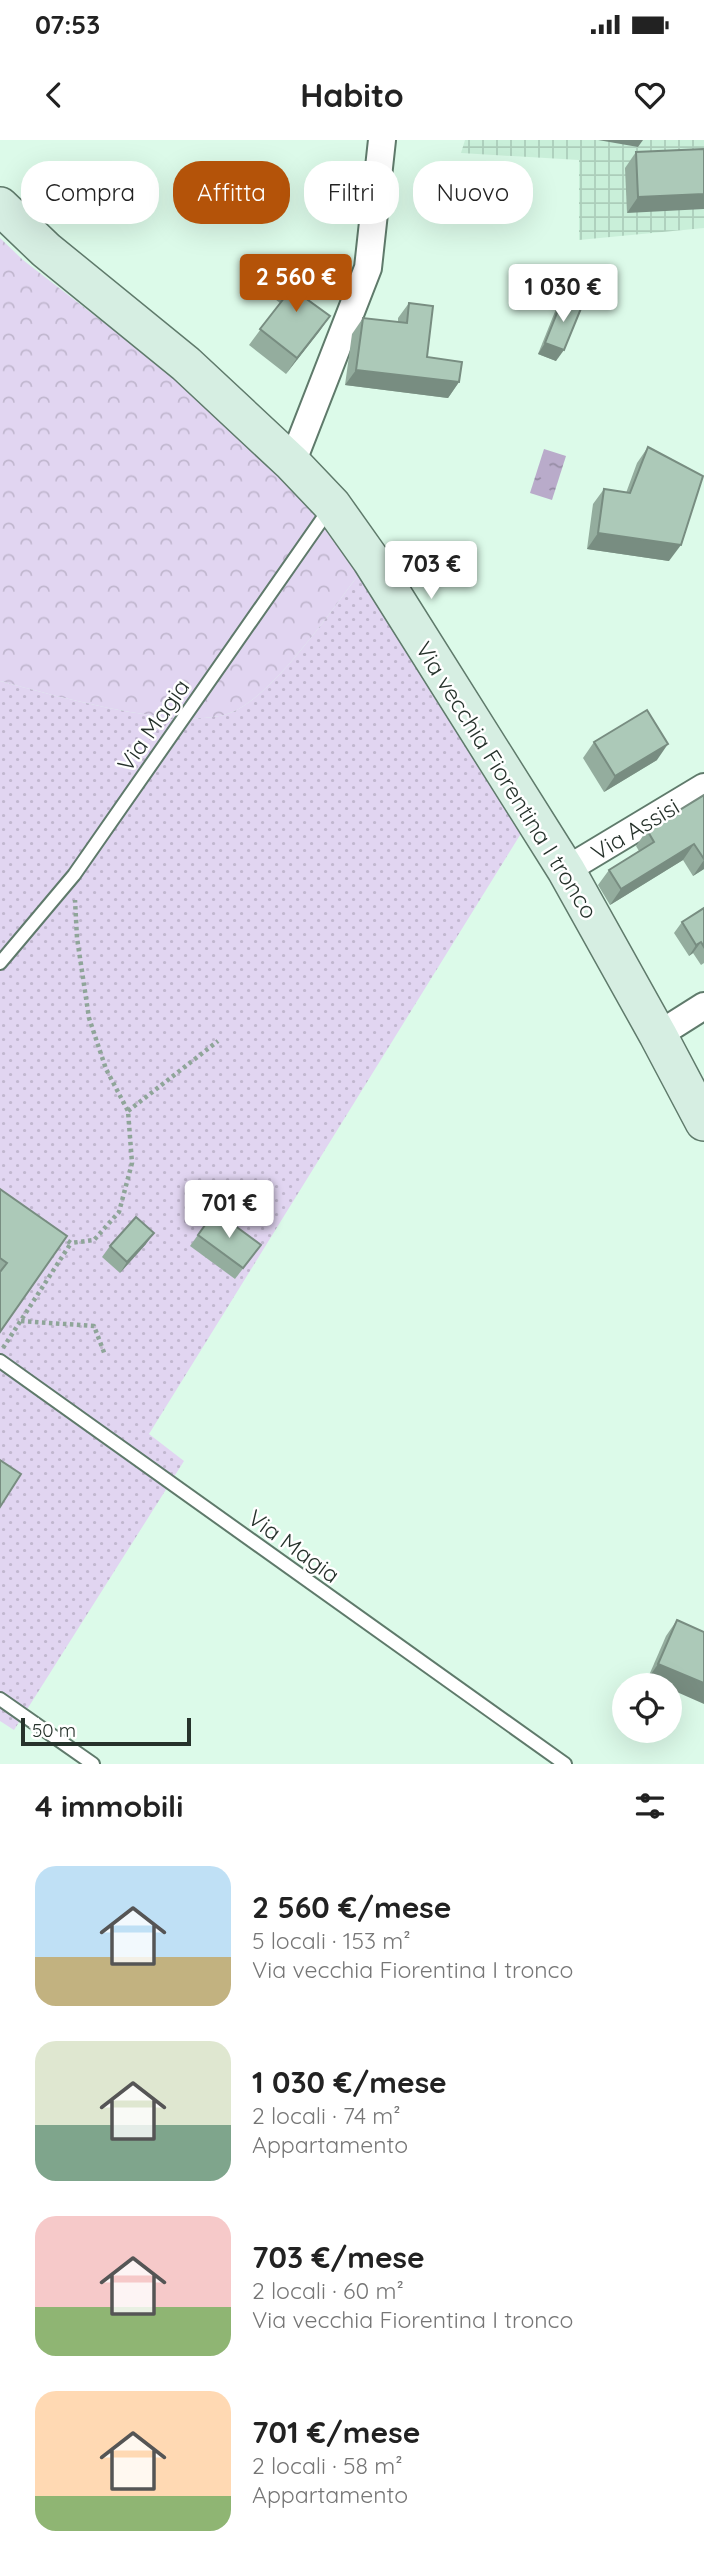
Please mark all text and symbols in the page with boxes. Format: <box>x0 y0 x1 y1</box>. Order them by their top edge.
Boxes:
text: 07:53 <box>35 8 100 41</box>
text: Habito <box>300 75 404 115</box>
icon: back <box>35 76 73 114</box>
icon: heart <box>631 76 669 114</box>
chip: Compra <box>21 161 159 224</box>
chip: Affitta <box>173 161 290 224</box>
chip: Filtri <box>304 161 399 224</box>
chip: Nuovo <box>413 161 533 224</box>
pin: 2 560 € <box>231 254 361 314</box>
text: 2 560 € <box>256 262 336 291</box>
pin: 1 030 € <box>498 264 628 324</box>
text: 1 030 € <box>525 272 601 301</box>
pin: 703 € <box>382 542 480 601</box>
text: 703 € <box>401 549 461 578</box>
street label: Via vecchia Fiorentina I tronco <box>410 636 604 924</box>
street label: Via Magia <box>111 673 195 777</box>
street label: Via Assisi <box>586 791 684 867</box>
pin: 701 € <box>180 1180 278 1240</box>
text: 701 € <box>201 1188 257 1217</box>
street label: Via Magia <box>242 1503 346 1589</box>
map controls <box>612 1673 682 1743</box>
button: locate <box>612 1673 682 1743</box>
scale bar <box>21 1715 191 1747</box>
text: 50 m <box>32 1718 76 1742</box>
text: 4 immobili <box>35 1787 183 1825</box>
icon: filters <box>631 1787 669 1825</box>
text: 2 560 €/mese <box>252 1888 452 1926</box>
icon: home <box>91 1894 175 1978</box>
text: 5 locali · 153 m² <box>252 1926 411 1955</box>
text: Via vecchia Fiorentina I tronco <box>252 1955 573 1984</box>
text: 1 030 €/mese <box>252 2063 447 2101</box>
icon: home <box>91 2069 175 2153</box>
text: 2 locali · 74 m² <box>252 2101 401 2130</box>
text: Appartamento <box>252 2130 408 2159</box>
text: 703 €/mese <box>252 2238 425 2276</box>
icon: home <box>91 2244 175 2328</box>
text: 2 locali · 60 m² <box>252 2276 404 2305</box>
text: Via vecchia Fiorentina I tronco <box>252 2305 573 2334</box>
text: 701 €/mese <box>252 2413 420 2451</box>
icon: home <box>91 2419 175 2503</box>
text: 2 locali · 58 m² <box>252 2451 403 2480</box>
text: Appartamento <box>252 2480 408 2509</box>

